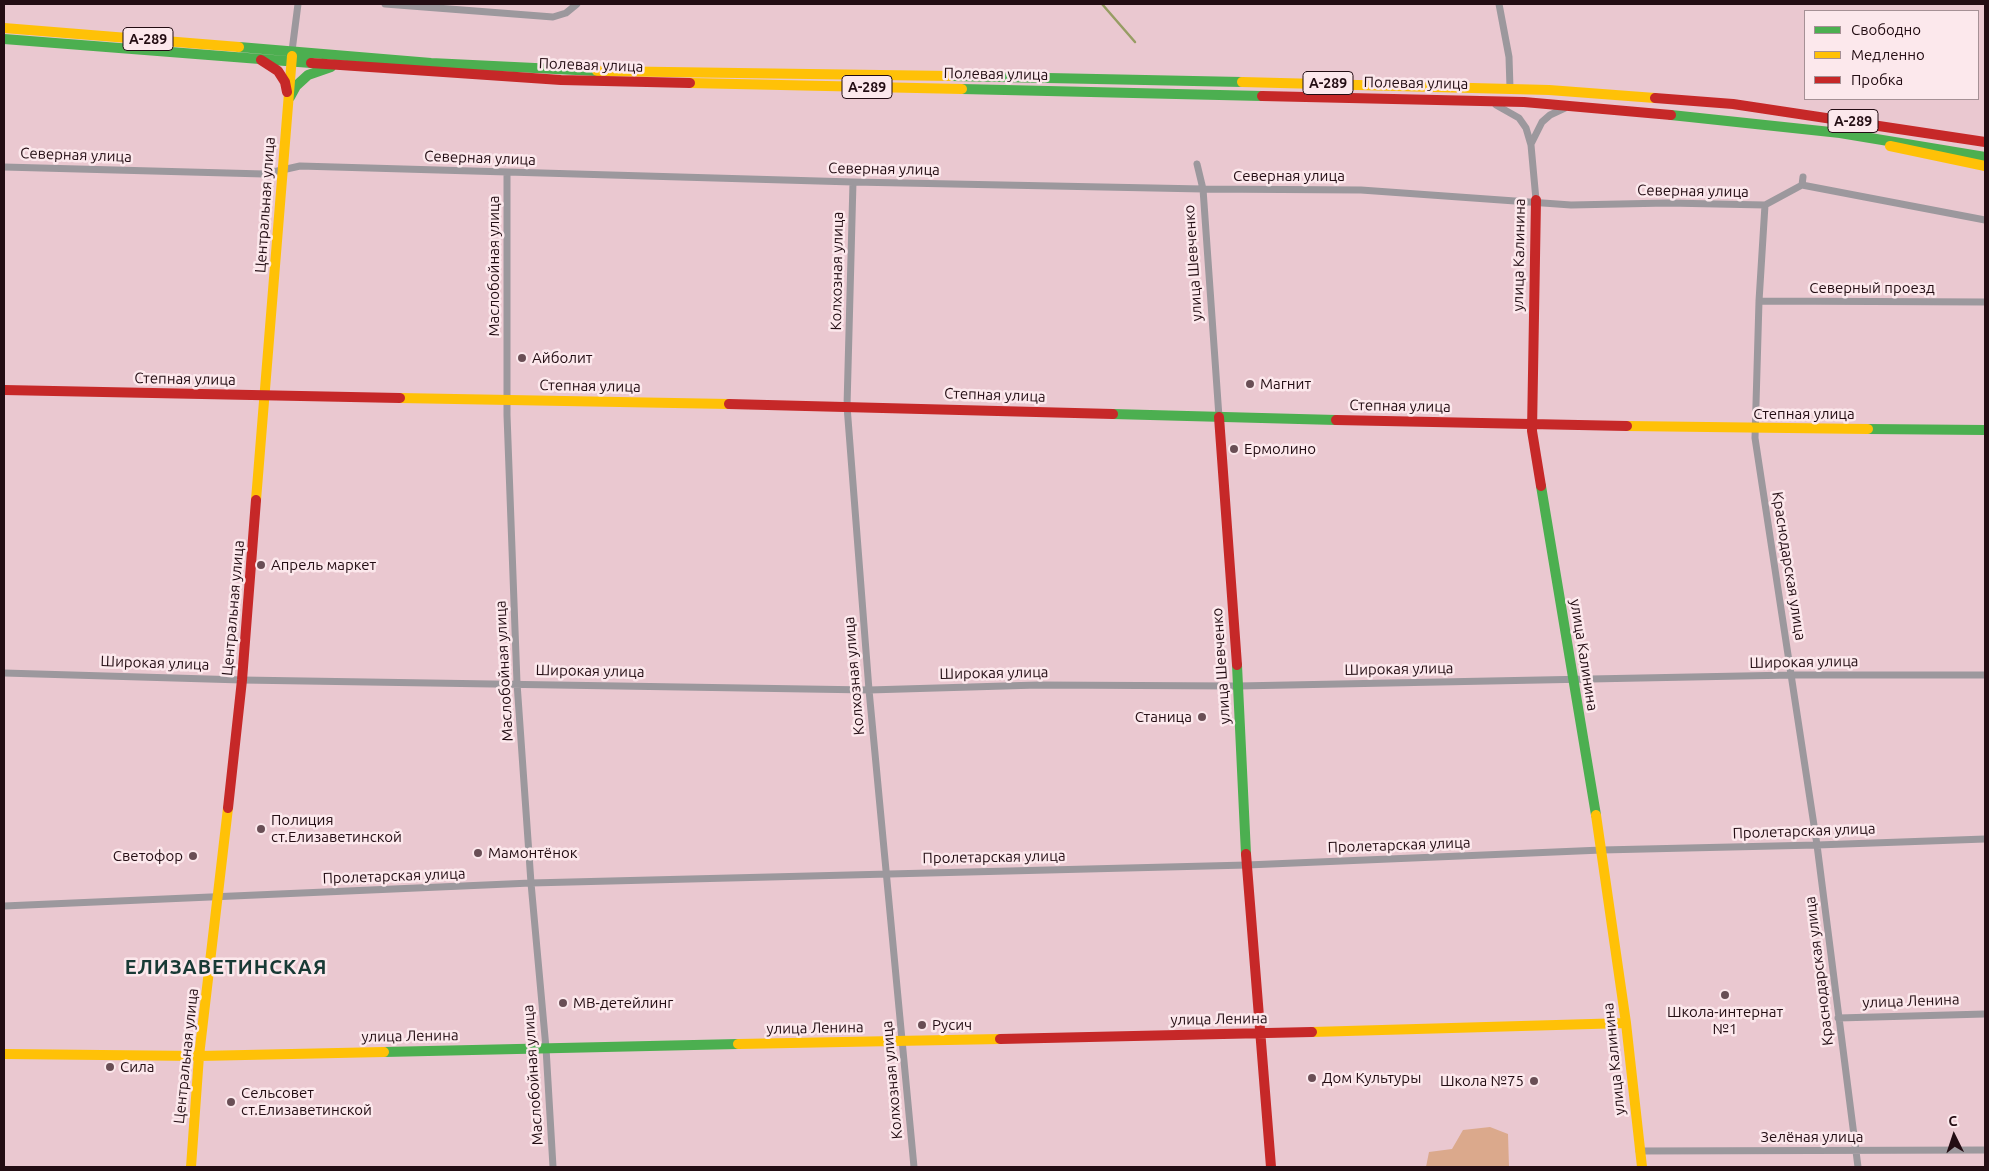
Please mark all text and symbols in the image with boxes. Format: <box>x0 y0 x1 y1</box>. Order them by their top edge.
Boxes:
legend <box>1804 10 1979 100</box>
text: Свободно <box>1851 21 1921 38</box>
road number: А-289 <box>123 28 173 50</box>
text: Медленно <box>1851 46 1925 63</box>
street label: Полевая улица <box>538 54 644 76</box>
street label: Полевая улица <box>943 64 1049 84</box>
text: Пробка <box>1851 71 1903 88</box>
road number: А-289 <box>1303 72 1353 95</box>
street label: Полевая улица <box>1363 73 1469 93</box>
road number: А-289 <box>842 75 892 98</box>
road number: А-289 <box>1828 110 1878 132</box>
street label: Центральная улица <box>251 136 279 274</box>
street label: Северная улица <box>20 144 132 166</box>
street label: Северная улица <box>424 147 536 169</box>
street label: Северная улица <box>828 159 940 179</box>
street label: Северная улица <box>1233 167 1345 185</box>
street label: Северная улица <box>1637 181 1749 201</box>
street label: Маслобойная улица <box>485 196 503 336</box>
street label: улица Калинина <box>1509 198 1529 312</box>
street label: улица Шевченко <box>1180 204 1206 322</box>
street label: Колхозная улица <box>827 211 847 331</box>
street label: Северный проезд <box>1809 279 1935 297</box>
place label: Айболит <box>532 349 592 367</box>
marker: Айболит <box>516 352 528 364</box>
street label: Степная улица <box>134 369 236 389</box>
place label: Магнит <box>1260 375 1311 393</box>
street label: Степная улица <box>539 376 641 396</box>
marker: Магнит <box>1244 378 1256 390</box>
street label: Степная улица <box>944 384 1046 406</box>
street label: Степная улица <box>1349 396 1451 416</box>
street label: Степная улица <box>1753 405 1855 423</box>
place label: Ермолино <box>1244 440 1316 458</box>
marker: Ермолино <box>1228 443 1240 455</box>
street label: Краснодарская улица <box>1768 490 1810 642</box>
street label: Центральная улица <box>218 539 248 677</box>
place label: Апрель маркет <box>271 556 376 574</box>
marker: Апрель маркет <box>255 559 267 571</box>
street label: улица Калинина <box>1566 598 1602 712</box>
street label: Маслобойная улица <box>491 600 517 742</box>
street label: улица Шевченко <box>1208 607 1234 725</box>
street label: Колхозная улица <box>840 616 868 736</box>
street label: Широкая улица <box>100 652 210 674</box>
street label: Широкая улица <box>1749 652 1859 672</box>
street label: Широкая улица <box>1344 659 1454 679</box>
street label: Широкая улица <box>535 661 645 681</box>
street label: Широкая улица <box>939 663 1049 683</box>
place label: Станица <box>1135 708 1192 726</box>
marker: Станица <box>1196 711 1208 723</box>
place label: Полиция ст.Елизаветинской <box>271 811 402 846</box>
street label: Пролетарская улица <box>1732 820 1876 842</box>
marker: Полиция ст.Елизаветинской <box>255 823 267 835</box>
street label: Пролетарская улица <box>1327 834 1471 856</box>
place label: Мамонтёнок <box>488 844 577 862</box>
place label: Светофор <box>113 847 183 865</box>
marker: Мамонтёнок <box>472 847 484 859</box>
street label: Пролетарская улица <box>922 847 1066 867</box>
marker: Светофор <box>187 850 199 862</box>
street label: Пролетарская улица <box>322 865 466 887</box>
street label: Краснодарская улица <box>1801 895 1837 1047</box>
district label: ЕЛИЗАВЕТИНСКАЯ <box>123 955 329 979</box>
street label: Центральная улица <box>170 987 202 1125</box>
marker: Школа-интернат №1 <box>1719 989 1731 1001</box>
street label: улица Ленина <box>1862 990 1960 1012</box>
place label: MB-детейлинг <box>573 994 673 1012</box>
marker: MB-детейлинг <box>557 997 569 1009</box>
street label: улица Калинина <box>1599 1002 1629 1116</box>
place label: Школа-интернат №1 <box>1667 1003 1783 1038</box>
street label: Маслобойная улица <box>519 1004 547 1146</box>
street label: улица Ленина <box>1170 1009 1268 1029</box>
place label: Русич <box>932 1016 972 1034</box>
street label: улица Ленина <box>766 1018 864 1038</box>
marker: Русич <box>916 1019 928 1031</box>
street label: Колхозная улица <box>878 1020 906 1140</box>
street label: улица Ленина <box>361 1026 459 1046</box>
place label: Сила <box>120 1058 155 1076</box>
marker: Сила <box>104 1061 116 1073</box>
place label: Дом Культуры <box>1322 1069 1421 1087</box>
marker: Дом Культуры <box>1306 1072 1318 1084</box>
place label: Школа №75 <box>1440 1072 1524 1090</box>
marker: Школа №75 <box>1528 1075 1540 1087</box>
place label: Сельсовет ст.Елизаветинской <box>241 1084 372 1119</box>
marker: Сельсовет ст.Елизаветинской <box>225 1096 237 1108</box>
north arrow <box>1929 1111 1979 1161</box>
text: С <box>1948 1113 1958 1129</box>
street label: Зелёная улица <box>1761 1128 1863 1146</box>

